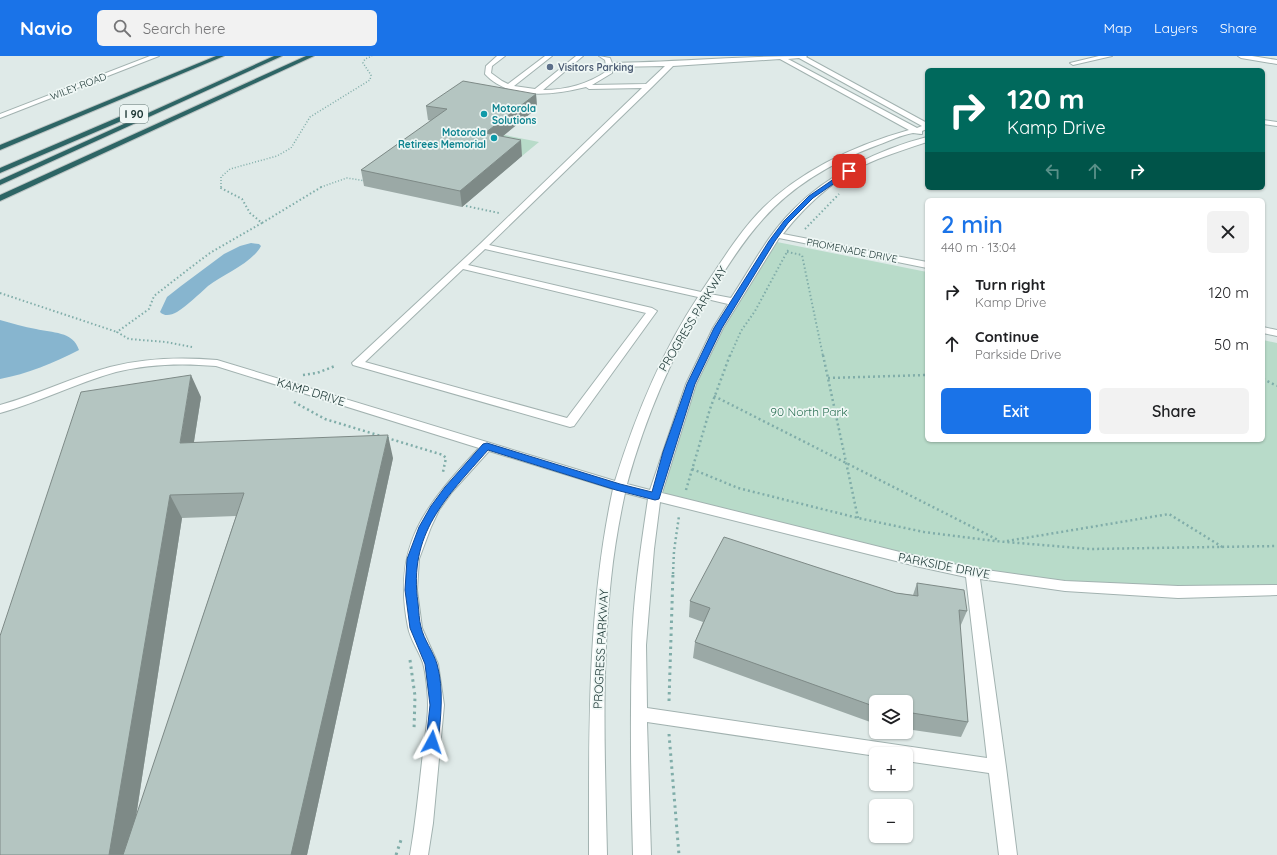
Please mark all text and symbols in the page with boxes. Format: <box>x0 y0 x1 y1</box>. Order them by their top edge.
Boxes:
search box <box>97 10 377 46</box>
text: Navio <box>20 16 73 40</box>
icon: search <box>111 17 133 39</box>
text: Search here <box>143 19 226 38</box>
text: Map <box>1103 19 1132 37</box>
text: Layers <box>1154 19 1198 37</box>
text: Share <box>1220 19 1257 37</box>
place label: Visitors Parking <box>558 61 634 74</box>
marker: Visitors Parking <box>545 62 555 72</box>
street label: WILEY ROAD <box>48 70 108 103</box>
text: 120 m <box>1007 81 1085 116</box>
icon: right <box>941 84 993 136</box>
place label: Motorola Solutions <box>492 102 536 127</box>
road number: I 90 <box>120 105 148 123</box>
marker: Motorola Solutions <box>479 109 489 119</box>
text: Kamp Drive <box>1007 116 1106 139</box>
place label: Motorola Retirees Memorial <box>398 126 486 151</box>
marker: Motorola Retirees Memorial <box>489 133 499 143</box>
pin <box>832 154 866 188</box>
icon: arrive <box>838 160 860 182</box>
icon: left <box>1042 160 1064 182</box>
icon: ahead <box>1084 160 1106 182</box>
icon: right <box>1126 160 1148 182</box>
text: 2 min <box>941 209 1003 239</box>
button: close <box>1207 211 1249 253</box>
street label: PROMENADE DRIVE <box>805 235 899 266</box>
text: 440 m · 13:04 <box>941 239 1016 255</box>
street label: PROGRESS PARKWAY <box>655 263 730 374</box>
text: Turn right <box>975 275 1046 294</box>
icon: right <box>941 281 963 303</box>
text: 120 m <box>1208 283 1249 302</box>
text: Kamp Drive <box>975 294 1046 310</box>
text: Continue <box>975 327 1039 346</box>
icon: ahead <box>941 333 963 355</box>
text: 50 m <box>1214 335 1249 354</box>
text: Parkside Drive <box>975 346 1061 362</box>
street label: KAMP DRIVE <box>275 374 347 409</box>
button: Exit <box>941 388 1091 434</box>
button: Share <box>1099 388 1249 434</box>
park label: 90 North Park <box>770 404 848 419</box>
street label: PARKSIDE DRIVE <box>897 549 992 582</box>
street label: PROGRESS PARKWAY <box>590 588 611 709</box>
map controls <box>869 695 913 843</box>
button: layers <box>869 695 913 739</box>
position arrow <box>411 721 453 763</box>
button: + <box>869 747 913 791</box>
button: − <box>869 799 913 843</box>

